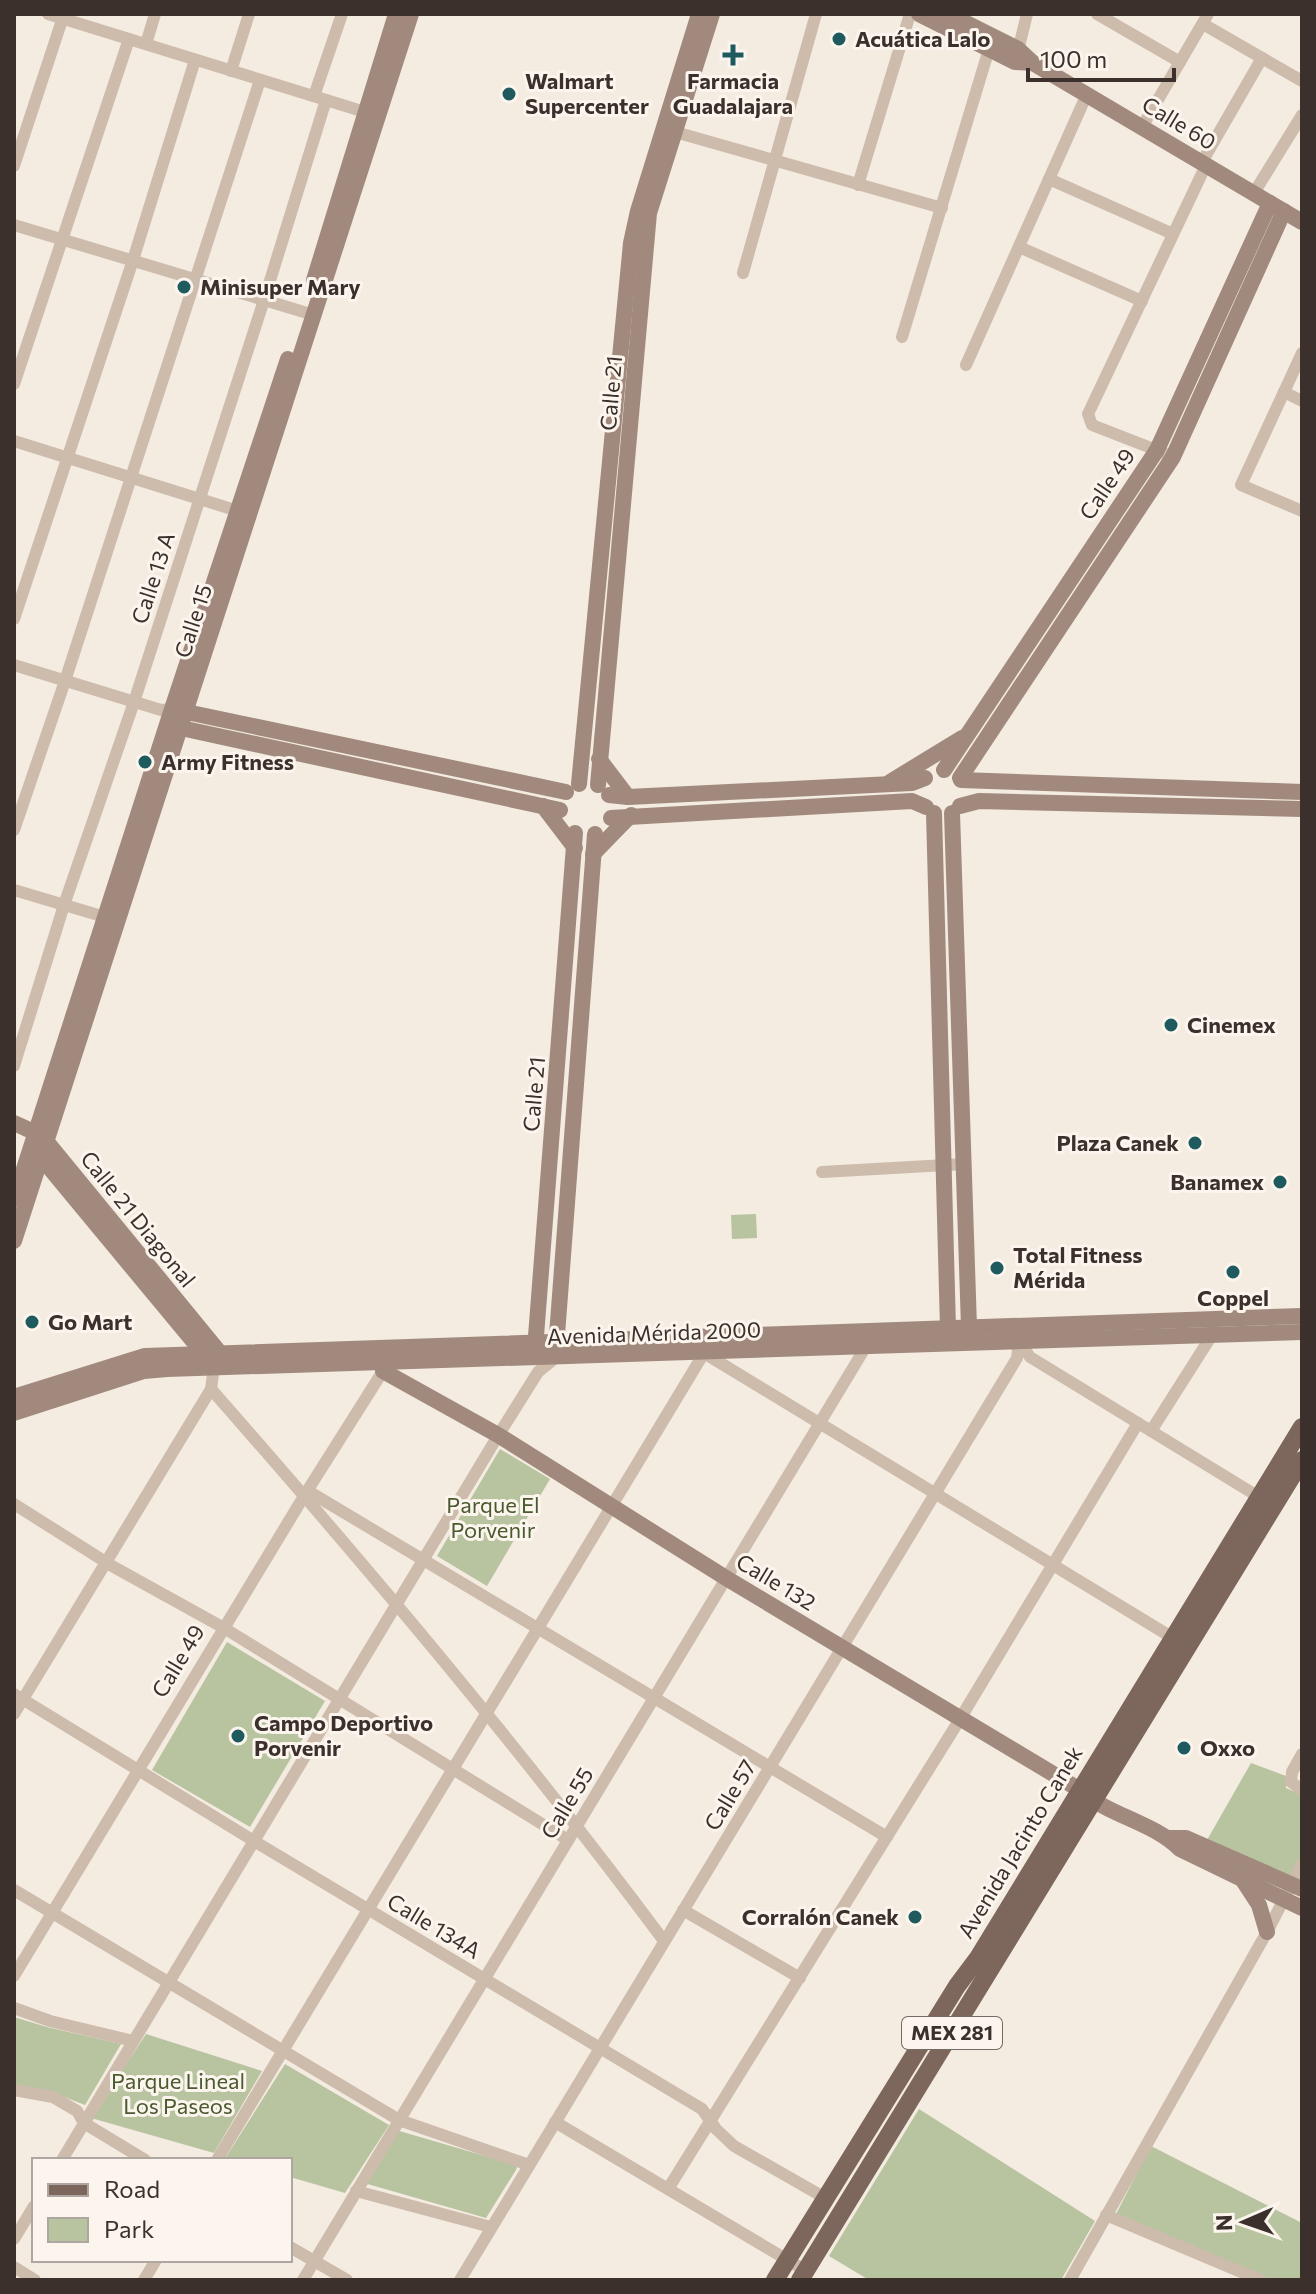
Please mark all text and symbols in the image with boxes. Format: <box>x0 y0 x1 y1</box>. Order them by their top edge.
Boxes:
place label: Acuática Lalo <box>855 25 990 52</box>
marker: Acuática Lalo <box>830 30 848 48</box>
scale bar <box>1028 32 1174 82</box>
text: 100 m <box>1040 44 1107 73</box>
marker: Farmacia Guadalajara <box>724 46 742 64</box>
place label: Walmart Supercenter <box>525 67 649 119</box>
place label: Farmacia Guadalajara <box>673 67 793 119</box>
marker: Walmart Supercenter <box>500 85 518 103</box>
street label: Calle 60 <box>1137 90 1221 155</box>
place label: Minisuper Mary <box>200 273 361 300</box>
marker: Minisuper Mary <box>175 278 193 296</box>
street label: Calle 21 <box>594 354 627 432</box>
street label: Calle 49 <box>1073 443 1140 524</box>
street label: Calle 13 A <box>125 529 180 627</box>
street label: Calle 15 <box>168 581 217 661</box>
place label: Army Fitness <box>161 748 294 775</box>
marker: Army Fitness <box>136 753 154 771</box>
place label: Cinemex <box>1187 1011 1276 1038</box>
marker: Cinemex <box>1162 1016 1180 1034</box>
street label: Calle 21 <box>517 1055 550 1133</box>
place label: Plaza Canek <box>1056 1129 1179 1156</box>
marker: Plaza Canek <box>1186 1134 1204 1152</box>
street label: Calle 21 Diagonal <box>75 1145 202 1292</box>
place label: Banamex <box>1170 1168 1265 1195</box>
marker: Banamex <box>1271 1173 1289 1191</box>
place label: Total Fitness Mérida <box>1013 1241 1143 1293</box>
marker: Total Fitness Mérida <box>988 1259 1006 1277</box>
marker: Coppel <box>1224 1263 1242 1281</box>
place label: Coppel <box>1197 1284 1269 1311</box>
place label: Go Mart <box>48 1308 132 1335</box>
marker: Go Mart <box>23 1313 41 1331</box>
street label: Avenida Mérida 2000 <box>546 1315 761 1350</box>
park label: Parque El Porvenir <box>446 1491 540 1543</box>
street label: Calle 132 <box>732 1547 821 1616</box>
street label: Calle 49 <box>145 1619 210 1702</box>
place label: Campo Deportivo Porvenir <box>254 1709 433 1761</box>
marker: Campo Deportivo Porvenir <box>229 1727 247 1745</box>
place label: Oxxo <box>1200 1734 1255 1761</box>
marker: Oxxo <box>1175 1739 1193 1757</box>
street label: Avenida Jacinto Canek <box>951 1741 1088 1943</box>
street label: Calle 57 <box>698 1754 761 1835</box>
street label: Calle 55 <box>535 1762 598 1843</box>
street label: Calle 134A <box>383 1887 486 1964</box>
place label: Corralón Canek <box>742 1903 899 1930</box>
marker: Corralón Canek <box>906 1908 924 1926</box>
road number: MEX 281 <box>902 2017 1002 2049</box>
park label: Parque Lineal Los Paseos <box>111 2067 245 2119</box>
legend <box>32 2158 292 2262</box>
text: Road <box>104 2174 160 2203</box>
north arrow <box>1204 2182 1284 2262</box>
text: Park <box>104 2214 154 2243</box>
text: N <box>1210 2214 1237 2231</box>

